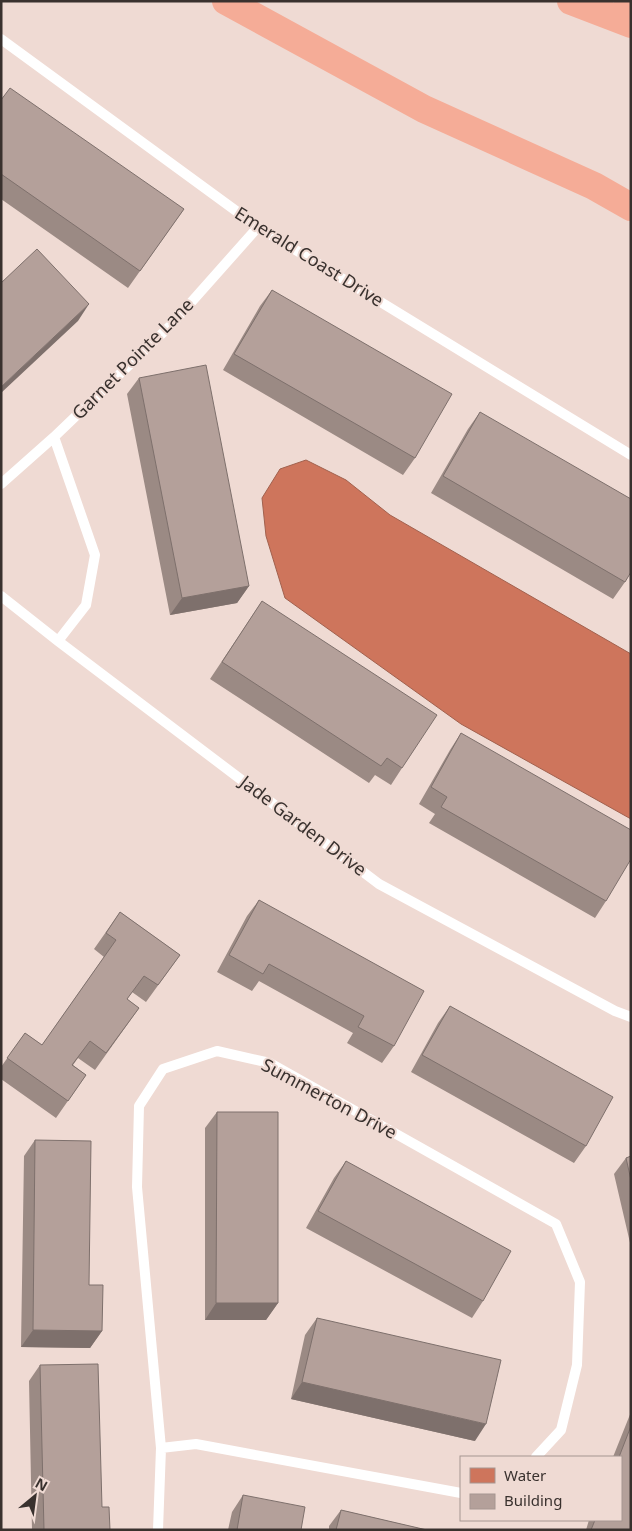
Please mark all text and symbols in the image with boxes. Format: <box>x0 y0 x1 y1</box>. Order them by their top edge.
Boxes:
street label: Emerald Coast Drive <box>231 201 388 312</box>
street label: Garnet Pointe Lane <box>66 292 198 424</box>
street label: Jade Garden Drive <box>234 768 372 881</box>
street label: Summerton Drive <box>258 1052 401 1144</box>
legend <box>460 1456 622 1521</box>
text: Water <box>504 1465 546 1485</box>
north arrow <box>10 1471 60 1521</box>
text: N <box>32 1473 51 1495</box>
text: Building <box>504 1490 562 1510</box>

